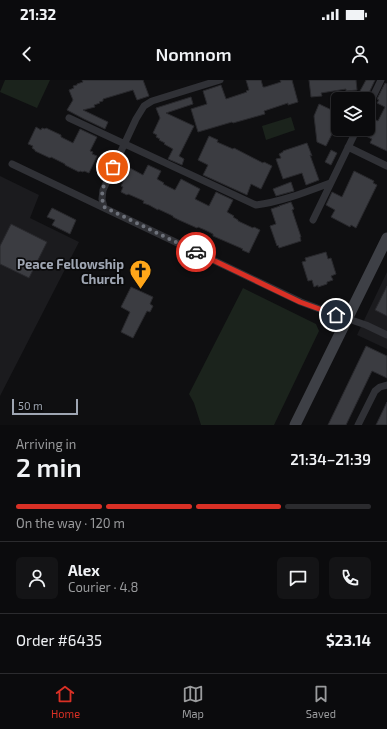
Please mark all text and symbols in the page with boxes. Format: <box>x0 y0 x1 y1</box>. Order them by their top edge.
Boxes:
text: 21:32 <box>20 5 56 23</box>
icon: back <box>16 43 38 65</box>
text: Nomnom <box>155 43 232 65</box>
icon: person <box>349 43 371 65</box>
map controls <box>331 92 375 136</box>
button: layers <box>331 92 375 136</box>
pin <box>96 150 130 184</box>
icon: bag <box>102 156 124 178</box>
courier <box>176 232 216 272</box>
icon: car <box>185 241 207 263</box>
place label: Peace Fellowship Church <box>17 256 124 287</box>
church icon: Peace Fellowship Church <box>127 258 153 291</box>
pin <box>319 298 353 332</box>
icon: home <box>325 304 347 326</box>
scale bar <box>12 397 78 416</box>
text: 50 m <box>18 399 43 412</box>
text: Arriving in <box>16 436 76 452</box>
text: 21:34–21:39 <box>290 450 371 468</box>
text: 2 min <box>16 451 82 482</box>
text: On the way · 120 m <box>16 515 125 531</box>
button: person <box>16 557 58 599</box>
button: chat <box>277 557 319 599</box>
button: phone <box>329 557 371 599</box>
text: Alex <box>68 561 100 579</box>
text: Courier · 4.8 <box>68 579 138 595</box>
text: Order #6435 <box>16 631 102 649</box>
text: $23.14 <box>326 631 371 649</box>
tab: Home <box>51 683 80 720</box>
tab: Map <box>182 683 204 720</box>
tab: Saved <box>306 683 336 720</box>

